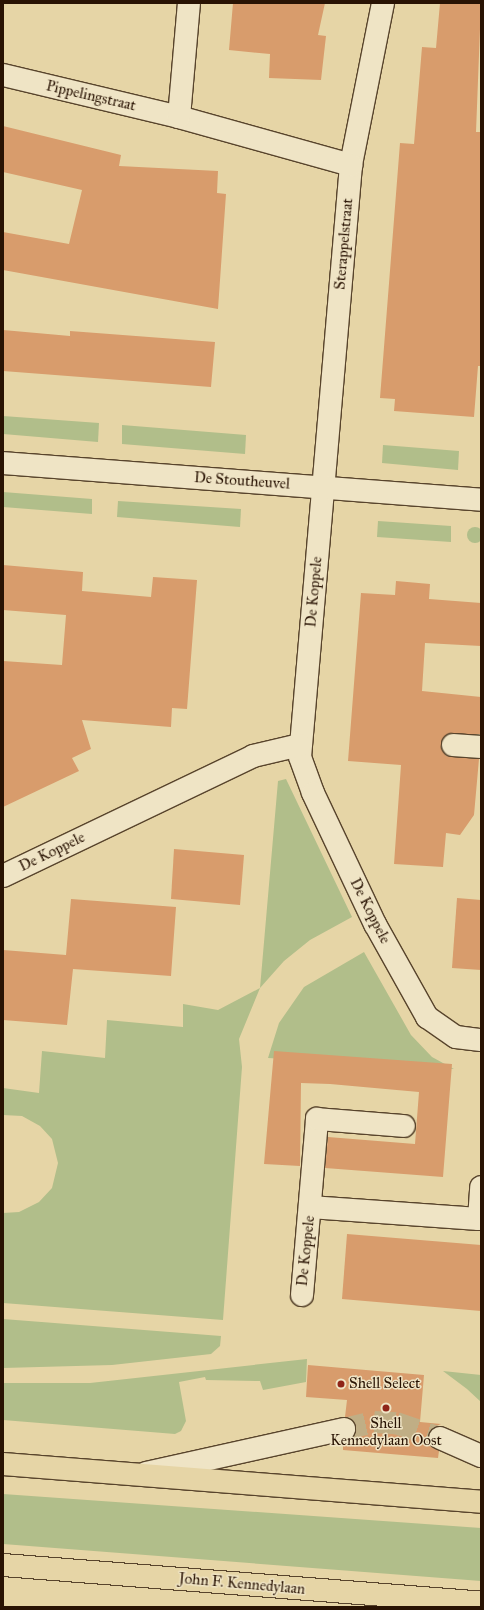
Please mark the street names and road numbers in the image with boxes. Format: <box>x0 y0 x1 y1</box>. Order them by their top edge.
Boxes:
street label: Pippelingstraat <box>44 77 138 115</box>
street label: Sterappelstraat <box>331 197 357 291</box>
street label: De Stoutheuvel <box>193 469 291 493</box>
street label: De Koppele <box>302 556 326 628</box>
street label: De Koppele <box>16 828 88 876</box>
street label: De Koppele <box>346 875 394 947</box>
street label: De Koppele <box>293 1215 319 1287</box>
street label: John F. Kennedylaan <box>178 1570 306 1598</box>

